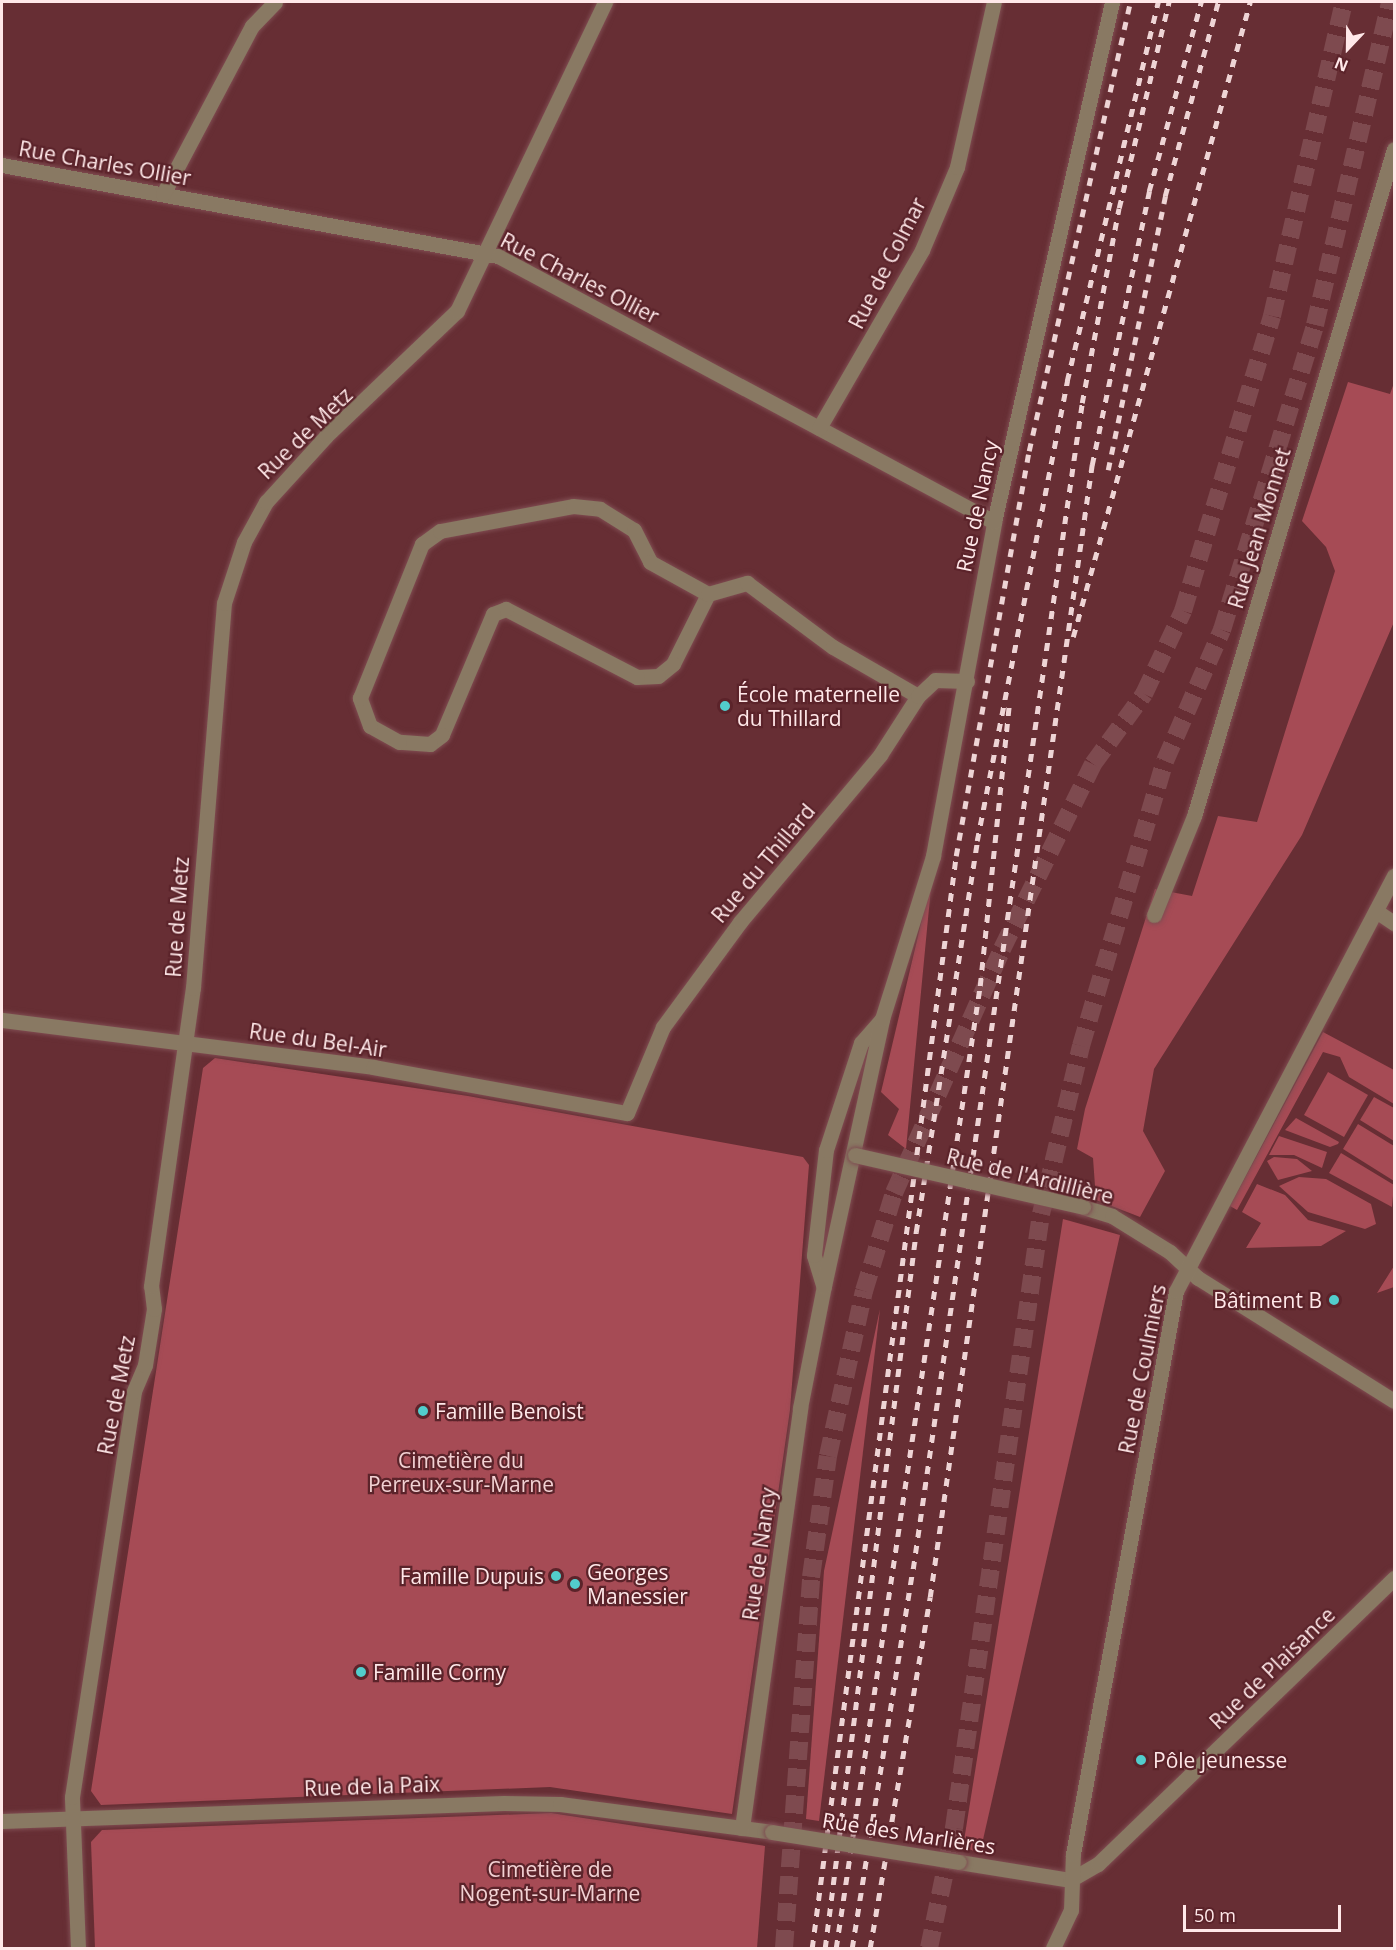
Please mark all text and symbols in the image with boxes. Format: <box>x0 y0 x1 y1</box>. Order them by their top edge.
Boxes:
north arrow <box>1318 18 1378 78</box>
text: N <box>1331 52 1351 77</box>
street label: Rue Charles Ollier <box>17 135 193 191</box>
street label: Rue de Colmar <box>843 193 931 333</box>
street label: Rue Charles Ollier <box>496 227 664 329</box>
street label: Rue de Metz <box>253 382 357 484</box>
street label: Rue de Nancy <box>951 438 1003 574</box>
street label: Rue Jean Monnet <box>1223 444 1295 612</box>
place label: École maternelle du Thillard <box>737 681 900 731</box>
marker: École maternelle du Thillard <box>718 699 732 713</box>
street label: Rue du Thillard <box>706 798 820 928</box>
street label: Rue de Metz <box>160 856 194 978</box>
street label: Rue du Bel-Air <box>247 1018 389 1062</box>
street label: Rue de l'Ardillière <box>944 1143 1116 1209</box>
street label: Rue de Coulmiers <box>1113 1282 1171 1456</box>
place label: Bâtiment B <box>1213 1287 1322 1313</box>
marker: Bâtiment B <box>1327 1293 1341 1307</box>
street label: Rue de Metz <box>92 1333 140 1457</box>
place label: Famille Benoist <box>435 1398 584 1424</box>
marker: Famille Benoist <box>416 1404 430 1418</box>
park label: Cimetière du Perreux-sur-Marne <box>368 1447 554 1497</box>
street label: Rue de Nancy <box>737 1486 781 1622</box>
place label: Georges Manessier <box>587 1559 688 1609</box>
place label: Famille Dupuis <box>400 1563 544 1589</box>
marker: Famille Dupuis <box>549 1569 563 1583</box>
marker: Georges Manessier <box>568 1577 582 1591</box>
street label: Rue de Plaisance <box>1204 1602 1340 1734</box>
place label: Famille Corny <box>373 1659 506 1685</box>
marker: Famille Corny <box>354 1665 368 1679</box>
place label: Pôle jeunesse <box>1153 1747 1287 1773</box>
marker: Pôle jeunesse <box>1134 1753 1148 1767</box>
street label: Rue de la Paix <box>304 1771 440 1801</box>
street label: Rue des Marlières <box>821 1807 997 1859</box>
park label: Cimetière de Nogent-sur-Marne <box>460 1856 640 1906</box>
scale bar <box>1186 1893 1344 1931</box>
text: 50 m <box>1194 1903 1236 1927</box>

